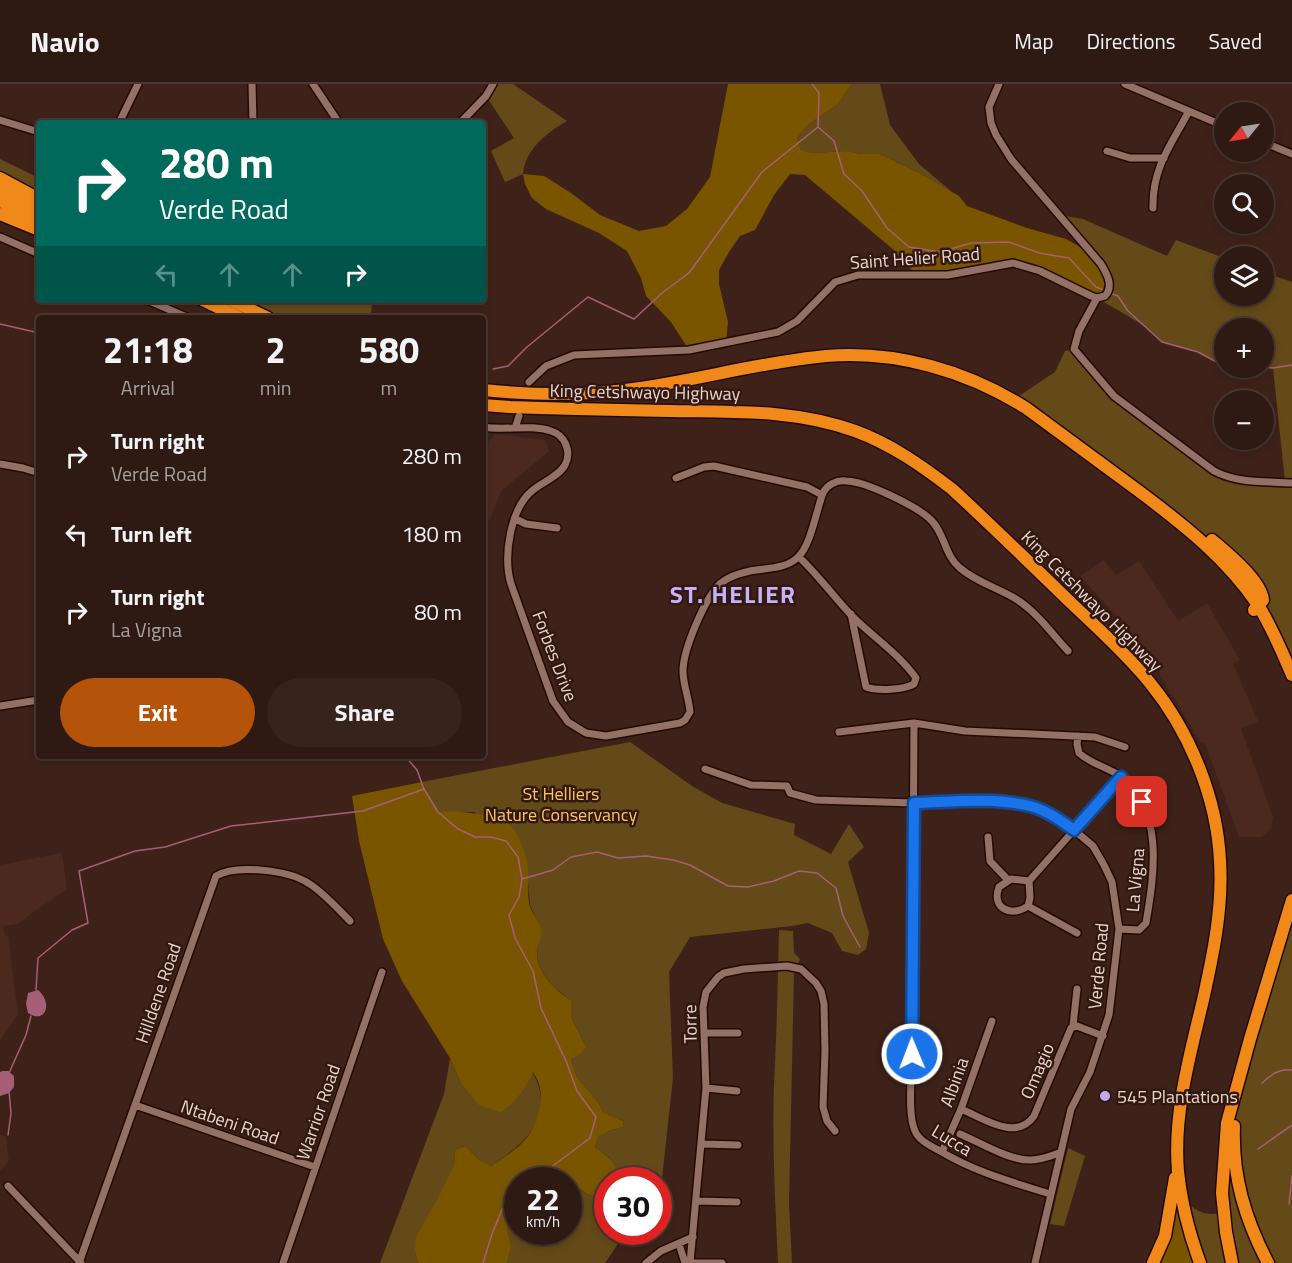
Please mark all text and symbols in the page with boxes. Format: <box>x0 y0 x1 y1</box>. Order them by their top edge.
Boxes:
text: Navio <box>30 20 100 63</box>
text: Map <box>1014 25 1054 57</box>
text: Directions <box>1087 25 1176 57</box>
text: Saved <box>1209 25 1262 57</box>
north arrow <box>1214 102 1274 162</box>
map controls <box>1214 102 1274 450</box>
text: 280 m <box>159 130 274 194</box>
icon: right <box>60 144 138 222</box>
button: search <box>1214 174 1274 234</box>
text: Verde Road <box>159 188 289 229</box>
street label: Saint Helier Road <box>849 240 981 276</box>
button: layers <box>1214 246 1274 306</box>
icon: left <box>150 258 183 291</box>
icon: ahead <box>213 258 246 291</box>
icon: ahead <box>276 258 309 291</box>
icon: right <box>339 258 372 291</box>
button: + <box>1214 318 1274 378</box>
text: 21:18 <box>103 322 193 377</box>
text: 2 <box>266 322 286 377</box>
text: 580 <box>359 322 419 377</box>
text: Arrival <box>121 372 175 403</box>
text: min <box>260 372 292 403</box>
text: m <box>380 372 397 403</box>
street label: King Cetshwayo Highway <box>549 377 741 407</box>
button: − <box>1214 390 1274 450</box>
text: Turn right <box>111 424 205 458</box>
text: 280 m <box>402 439 462 473</box>
icon: right <box>60 440 93 473</box>
text: Verde Road <box>111 458 207 489</box>
text: Turn left <box>111 517 192 551</box>
text: 180 m <box>402 517 462 551</box>
icon: left <box>60 518 93 551</box>
street label: King Cetshwayo Highway <box>1015 524 1169 678</box>
district label: ST. HELIER <box>670 576 796 612</box>
text: Turn right <box>111 580 205 614</box>
text: 80 m <box>414 595 462 629</box>
icon: right <box>60 596 93 629</box>
street label: Forbes Drive <box>525 607 585 705</box>
text: La Vigna <box>111 614 182 645</box>
button: Exit <box>60 678 255 747</box>
button: Share <box>267 678 462 747</box>
pin <box>1116 776 1167 827</box>
park label: St Helliers Nature Conservancy <box>485 780 637 828</box>
icon: arrive <box>1125 785 1158 818</box>
street label: La Vigna <box>1119 847 1151 913</box>
street label: Verde Road <box>1081 922 1115 1010</box>
street label: Hilldene Road <box>128 939 188 1047</box>
street label: Torre <box>676 1004 704 1044</box>
position arrow <box>880 1022 944 1086</box>
street label: Omagio <box>1013 1039 1061 1103</box>
street label: Albinia <box>933 1053 975 1111</box>
street label: Warrior Road <box>289 1060 347 1164</box>
place label: 545 Plantations <box>1117 1083 1238 1110</box>
marker: 545 Plantations <box>1098 1089 1112 1103</box>
street label: Ntabeni Road <box>177 1093 283 1151</box>
street label: Lucca <box>927 1117 977 1163</box>
speed limit sign: 30 <box>594 1167 672 1245</box>
text: 22 <box>526 1176 560 1222</box>
text: km/h <box>526 1210 560 1233</box>

